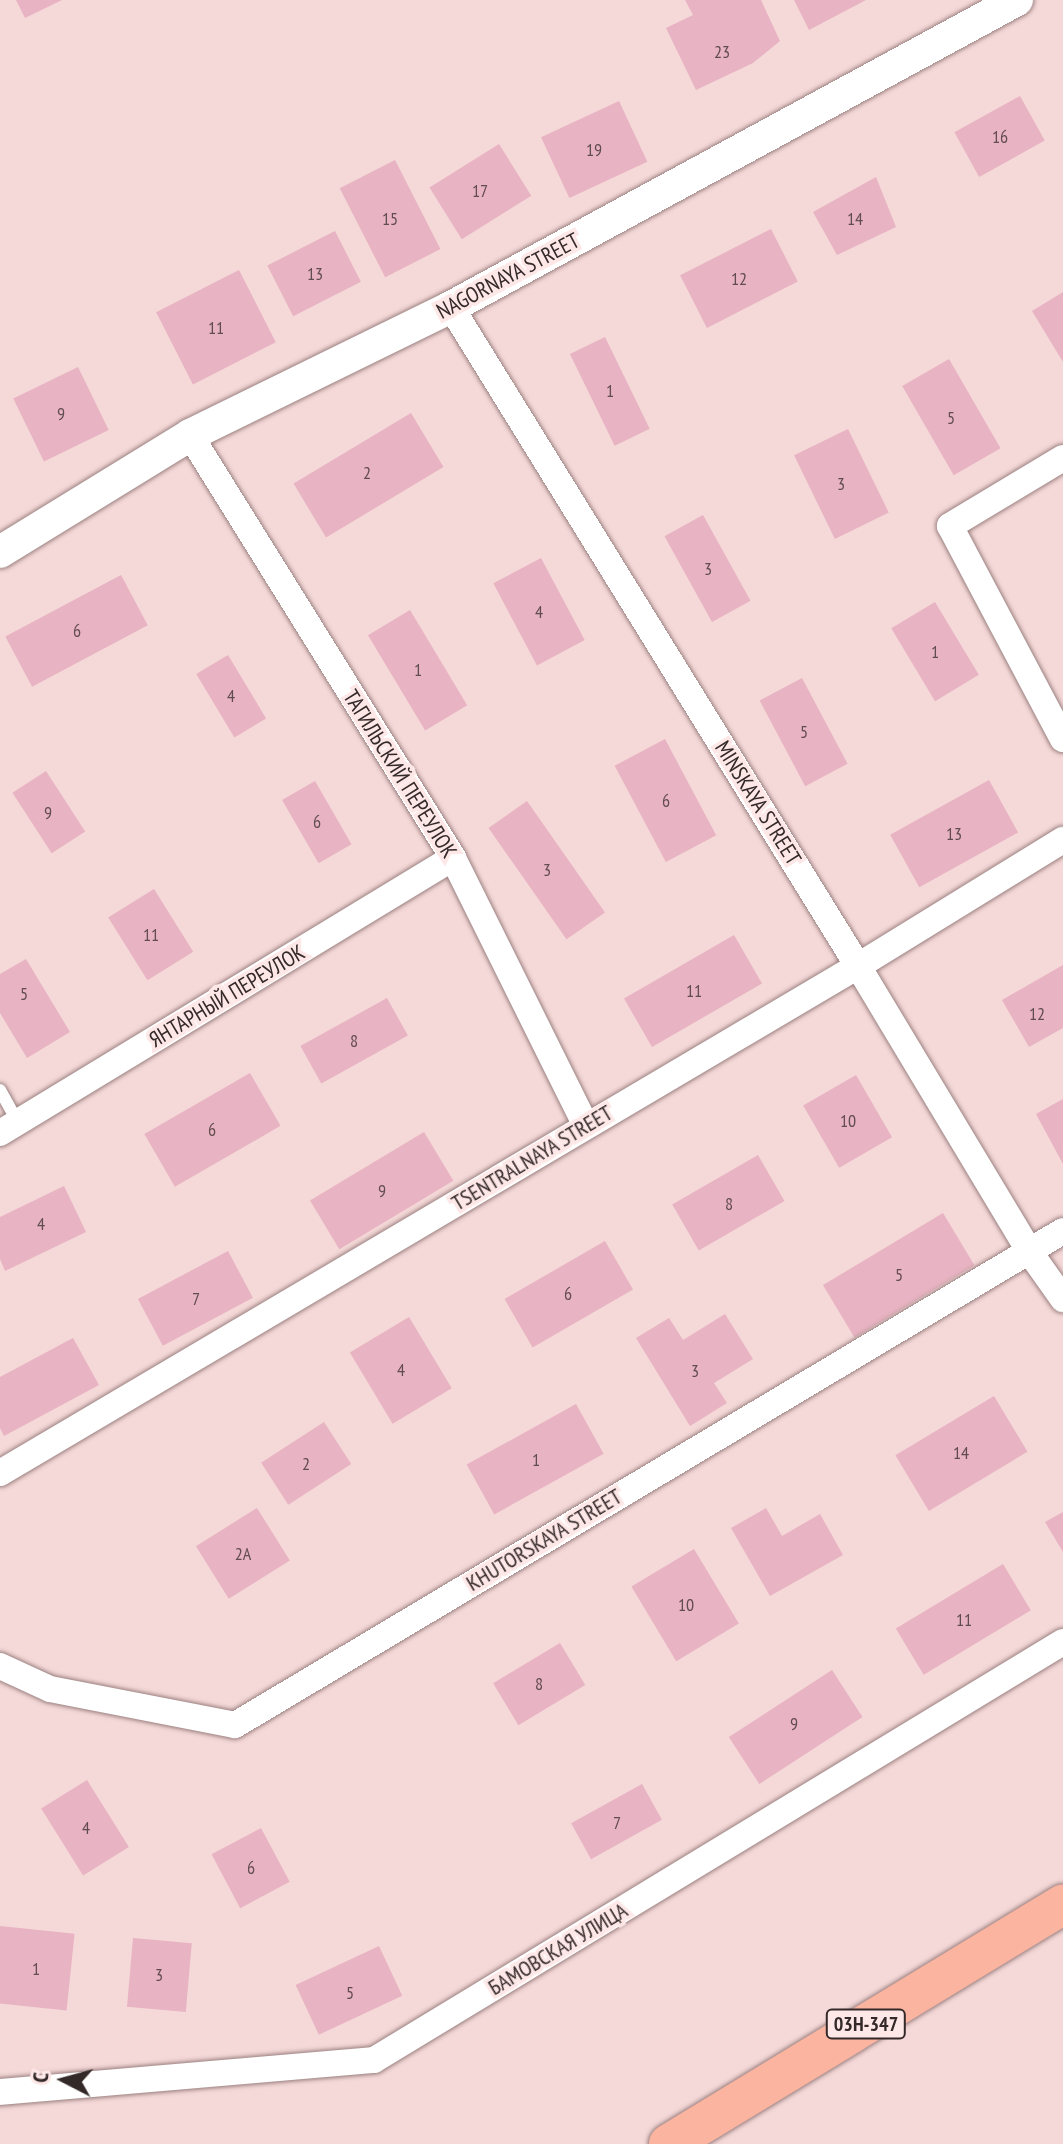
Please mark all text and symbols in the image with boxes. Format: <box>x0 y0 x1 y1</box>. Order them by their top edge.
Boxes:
house number: 23 <box>714 41 730 63</box>
house number: 16 <box>992 126 1008 148</box>
house number: 19 <box>586 139 602 161</box>
house number: 17 <box>472 180 488 202</box>
house number: 15 <box>382 208 398 230</box>
house number: 14 <box>847 208 863 230</box>
street label: NAGORNAYA STREET <box>432 227 584 325</box>
house number: 13 <box>307 263 323 285</box>
house number: 12 <box>731 268 747 290</box>
house number: 11 <box>208 317 224 339</box>
house number: 1 <box>606 380 614 402</box>
house number: 9 <box>57 403 65 425</box>
house number: 5 <box>947 407 955 429</box>
house number: 2 <box>363 462 371 484</box>
house number: 3 <box>837 473 845 495</box>
house number: 3 <box>704 558 712 580</box>
house number: 4 <box>535 601 543 623</box>
house number: 6 <box>73 620 81 642</box>
house number: 1 <box>931 641 939 663</box>
house number: 1 <box>414 659 422 681</box>
house number: 4 <box>227 685 235 707</box>
street label: ТАГИЛЬСКИЙ ПЕРЕУЛОК <box>338 685 462 863</box>
house number: 5 <box>800 721 808 743</box>
street label: MINSKAYA STREET <box>709 736 807 870</box>
house number: 6 <box>662 790 670 812</box>
house number: 9 <box>44 802 52 824</box>
house number: 6 <box>313 811 321 833</box>
house number: 13 <box>946 823 962 845</box>
house number: 3 <box>543 859 551 881</box>
house number: 11 <box>143 924 159 946</box>
street label: ЯНТАРНЫЙ ПЕРЕУЛОК <box>144 939 310 1053</box>
house number: 11 <box>686 980 702 1002</box>
house number: 5 <box>20 983 28 1005</box>
house number: 12 <box>1029 1003 1045 1025</box>
house number: 8 <box>350 1030 358 1052</box>
street label: TSENTRALNAYA STREET <box>447 1099 617 1217</box>
house number: 10 <box>840 1110 856 1132</box>
house number: 6 <box>208 1119 216 1141</box>
house number: 9 <box>378 1180 386 1202</box>
house number: 8 <box>725 1193 733 1215</box>
house number: 4 <box>37 1213 45 1235</box>
house number: 5 <box>895 1264 903 1286</box>
house number: 6 <box>564 1283 572 1305</box>
house number: 7 <box>192 1288 200 1310</box>
house number: 4 <box>397 1359 405 1381</box>
house number: 3 <box>691 1360 699 1382</box>
house number: 14 <box>953 1442 969 1464</box>
house number: 1 <box>532 1449 540 1471</box>
house number: 2 <box>302 1453 310 1475</box>
street label: KHUTORSKAYA STREET <box>461 1483 627 1597</box>
house number: 2А <box>235 1543 251 1565</box>
house number: 10 <box>678 1594 694 1616</box>
house number: 11 <box>956 1609 972 1631</box>
house number: 8 <box>535 1673 543 1695</box>
house number: 9 <box>790 1713 798 1735</box>
house number: 7 <box>613 1812 621 1834</box>
house number: 4 <box>82 1817 90 1839</box>
house number: 6 <box>247 1857 255 1879</box>
street label: БАМОВСКАЯ УЛИЦА <box>483 1897 633 2001</box>
house number: 1 <box>32 1958 40 1980</box>
house number: 3 <box>155 1964 163 1986</box>
house number: 5 <box>346 1982 354 2004</box>
road number: 03Н-347 <box>824 2008 908 2040</box>
north arrow <box>24 2040 104 2120</box>
text: С <box>26 2071 55 2084</box>

